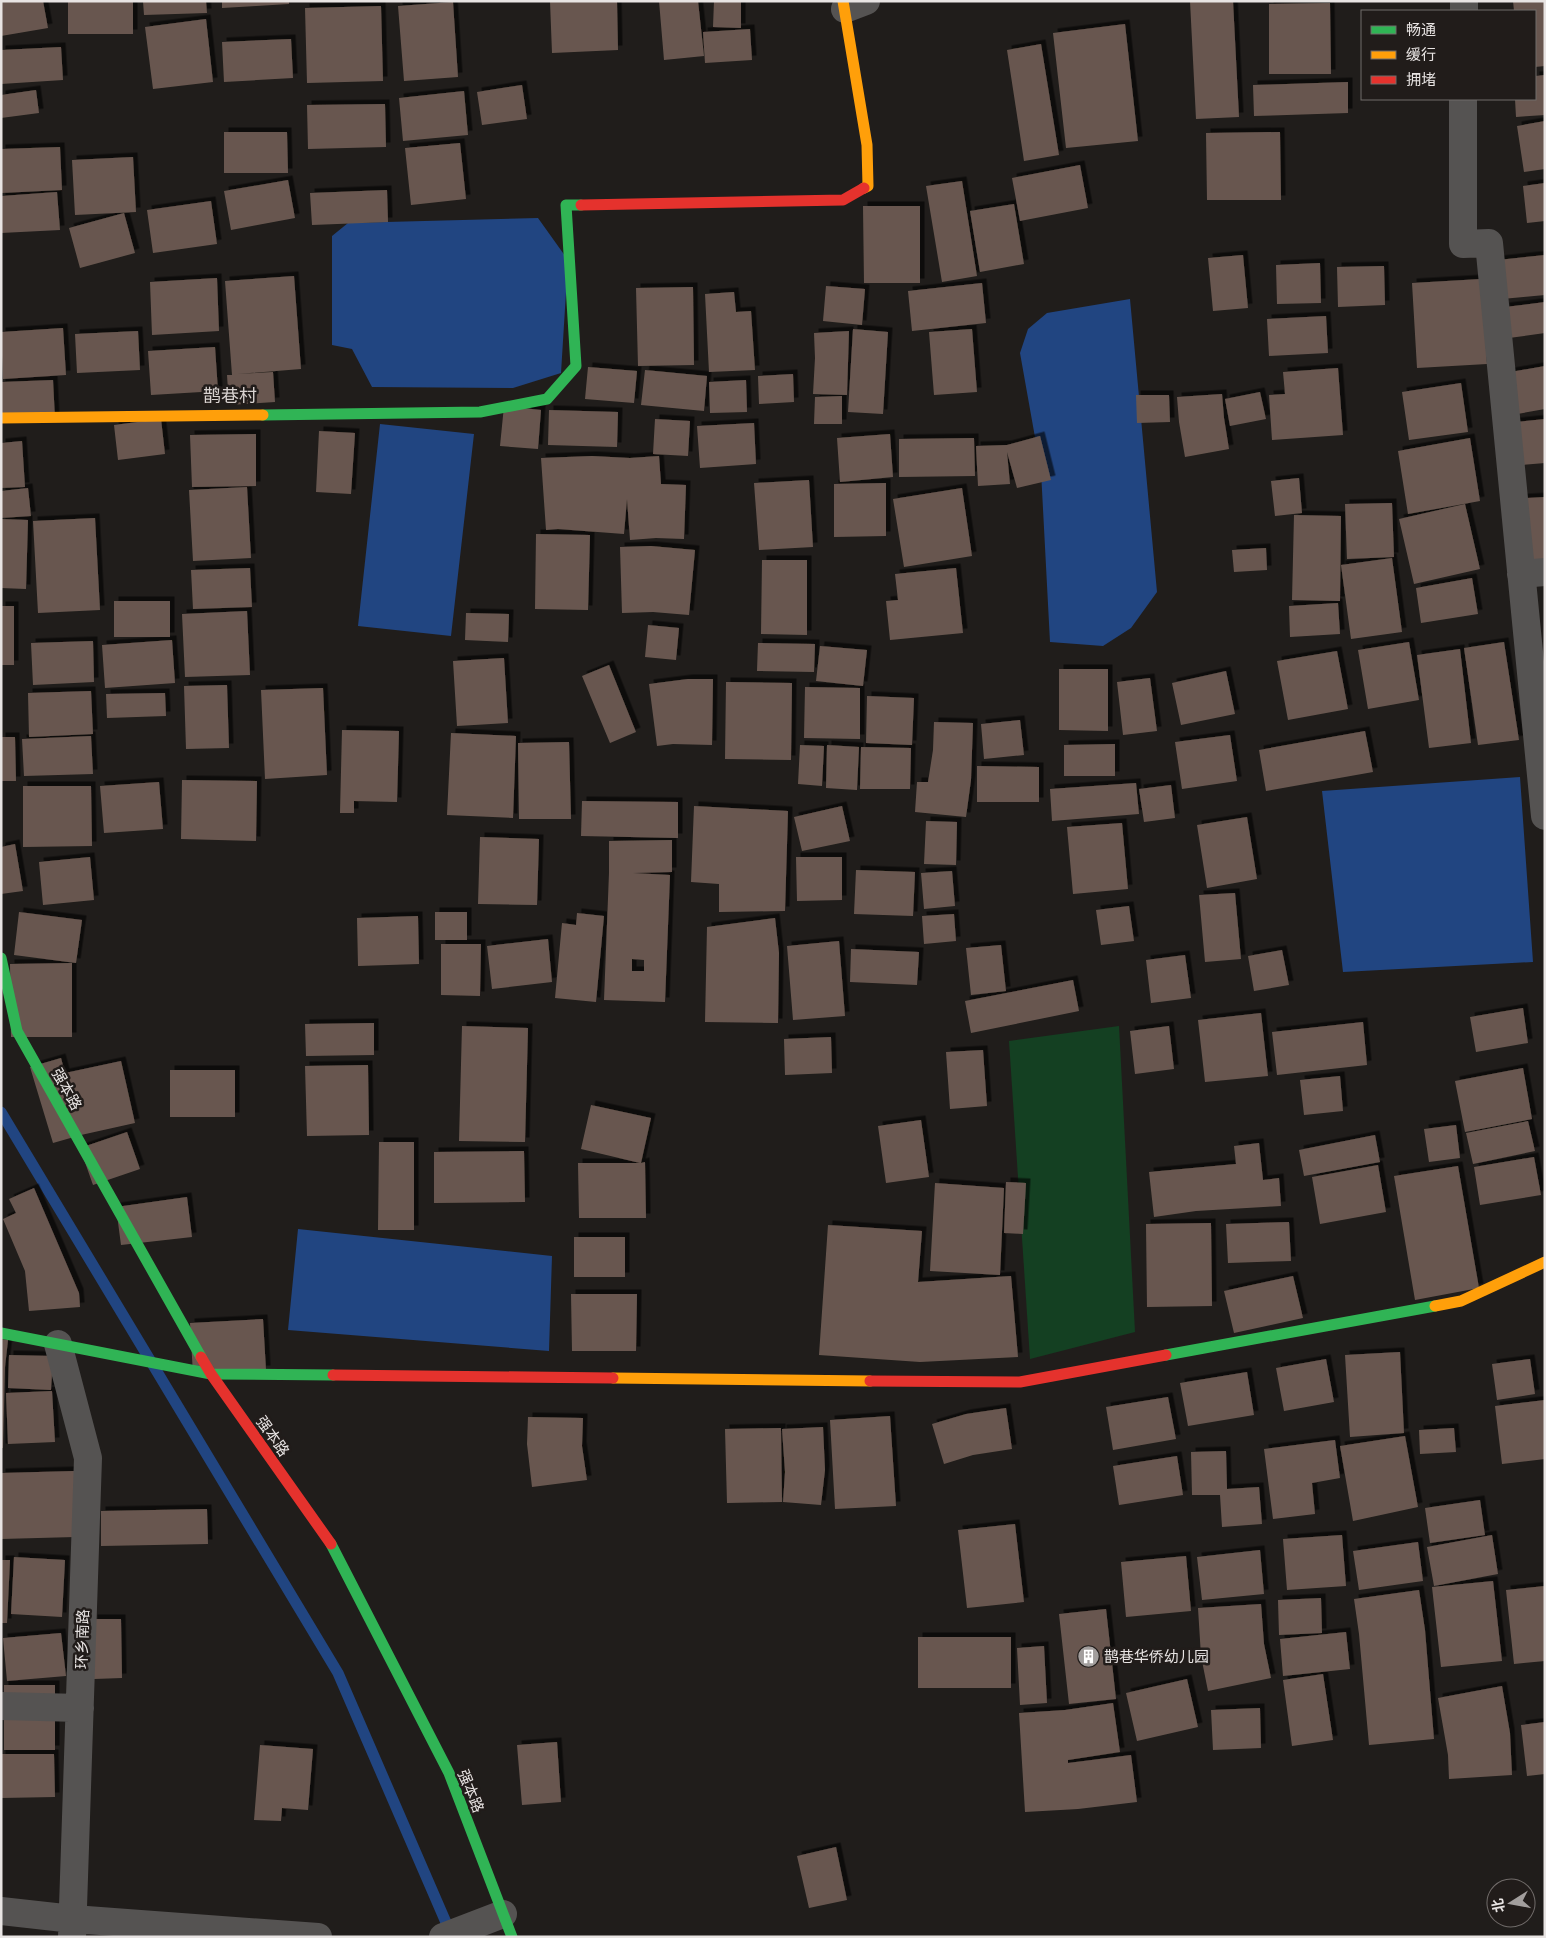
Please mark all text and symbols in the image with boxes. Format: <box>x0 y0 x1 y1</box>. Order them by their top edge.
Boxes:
legend <box>1361 10 1536 100</box>
text: 畅通 <box>1406 20 1436 39</box>
text: 缓行 <box>1406 45 1436 64</box>
text: 拥堵 <box>1406 70 1436 89</box>
district label: 鹊巷村 <box>203 384 257 407</box>
street label: 强本路 <box>48 1065 86 1113</box>
street label: 强本路 <box>252 1412 294 1460</box>
street label: 环乡南路 <box>71 1609 93 1669</box>
building icon: 鹊巷华侨幼儿园 <box>1076 1644 1100 1668</box>
place label: 鹊巷华侨幼儿园 <box>1104 1647 1209 1666</box>
street label: 强本路 <box>454 1767 488 1815</box>
north arrow <box>1486 1878 1536 1928</box>
text: 北 <box>1488 1897 1508 1914</box>

